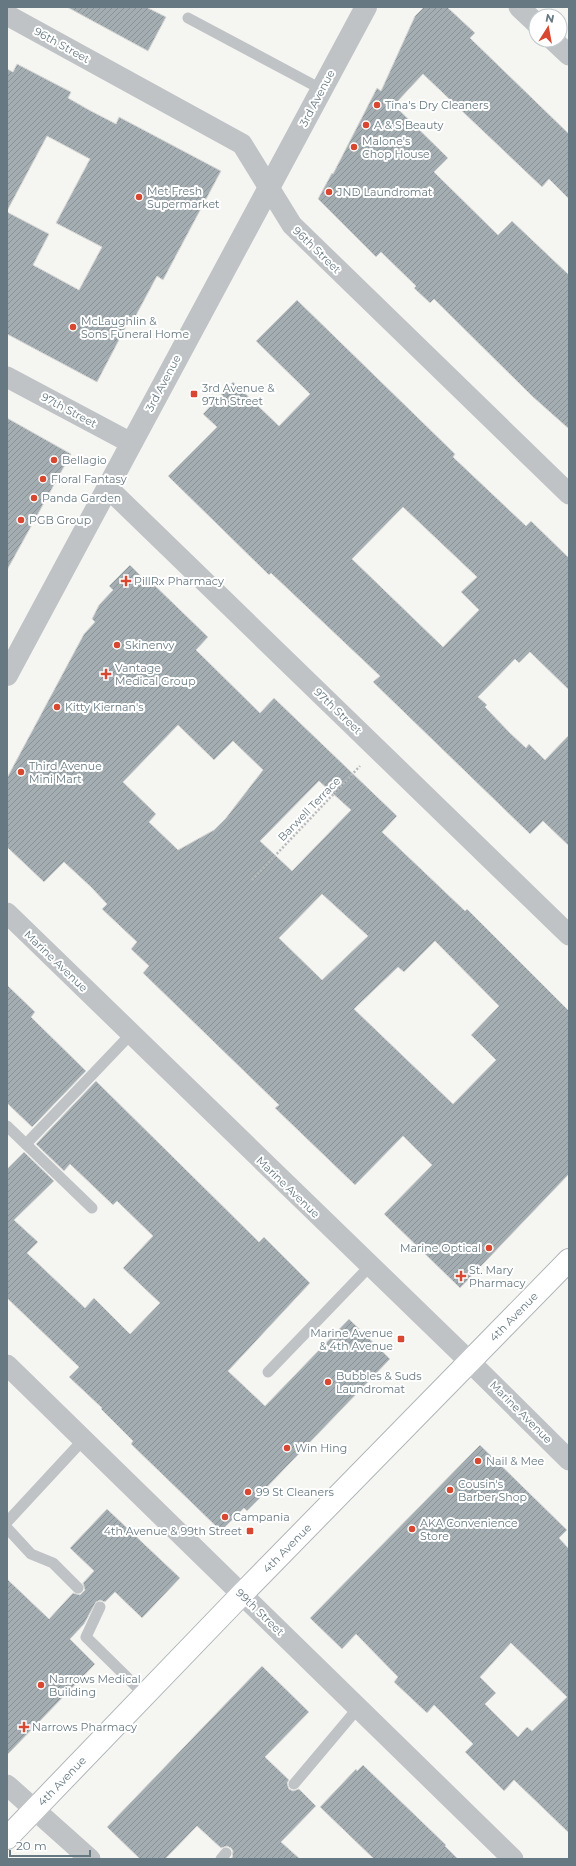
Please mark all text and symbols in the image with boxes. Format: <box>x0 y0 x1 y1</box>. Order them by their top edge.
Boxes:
north arrow <box>528 8 568 48</box>
text: N <box>544 10 556 26</box>
street label: 96th Street <box>32 24 93 66</box>
street label: 3rd Avenue <box>296 67 338 129</box>
place label: Tina's Dry Cleaners <box>385 98 489 112</box>
marker: Tina's Dry Cleaners <box>372 100 382 110</box>
place label: A & S Beauty <box>374 118 443 132</box>
marker: A & S Beauty <box>361 120 371 130</box>
place label: Malone's Chop House <box>362 134 430 161</box>
marker: Malone's Chop House <box>349 142 359 152</box>
place label: Met Fresh Supermarket <box>147 184 220 211</box>
place label: JND Laundromat <box>336 185 433 199</box>
marker: JND Laundromat <box>324 187 334 197</box>
marker: Met Fresh Supermarket <box>134 192 144 202</box>
street label: 96th Street <box>290 224 344 277</box>
place label: McLaughlin & Sons Funeral Home <box>81 314 189 341</box>
marker: McLaughlin & Sons Funeral Home <box>68 322 78 332</box>
street label: 3rd Avenue <box>142 352 184 414</box>
place label: 3rd Avenue & 97th Street <box>202 381 275 408</box>
marker: 3rd Avenue & 97th Street <box>189 389 199 399</box>
street label: 97th Street <box>39 390 100 431</box>
place label: Bellagio <box>62 453 107 467</box>
marker: Bellagio <box>49 455 59 465</box>
place label: Floral Fantasy <box>51 472 127 486</box>
marker: Floral Fantasy <box>38 474 48 484</box>
place label: Panda Garden <box>42 491 121 505</box>
marker: Panda Garden <box>29 493 39 503</box>
place label: PGB Group <box>29 513 91 527</box>
marker: PGB Group <box>16 515 26 525</box>
place label: PillRx Pharmacy <box>134 574 224 588</box>
marker: PillRx Pharmacy <box>121 576 131 586</box>
place label: Skinenvy <box>125 638 175 652</box>
marker: Skinenvy <box>112 640 122 650</box>
place label: Vantage Medical Group <box>115 661 196 688</box>
marker: Vantage Medical Group <box>100 668 112 680</box>
street label: 97th Street <box>311 685 365 738</box>
place label: Kitty Kiernan's <box>65 700 144 714</box>
marker: Kitty Kiernan's <box>52 702 62 712</box>
place label: Third Avenue Mini Mart <box>29 759 102 786</box>
marker: Third Avenue Mini Mart <box>16 767 26 777</box>
street label: Barwell Terrace <box>275 774 344 844</box>
street label: Marine Avenue <box>21 927 91 995</box>
street label: Marine Avenue <box>253 1153 323 1221</box>
place label: Marine Optical <box>400 1241 481 1255</box>
marker: Marine Optical <box>484 1243 494 1253</box>
place label: St. Mary Pharmacy <box>469 1263 525 1290</box>
marker: St. Mary Pharmacy <box>456 1271 466 1281</box>
street label: 4th Avenue <box>486 1289 541 1344</box>
place label: Marine Avenue & 4th Avenue <box>310 1326 393 1353</box>
marker: Marine Avenue & 4th Avenue <box>396 1334 406 1344</box>
place label: Bubbles & Suds Laundromat <box>336 1369 422 1396</box>
marker: Bubbles & Suds Laundromat <box>323 1377 333 1387</box>
street label: Marine Avenue <box>487 1378 555 1446</box>
place label: Win Hing <box>295 1441 347 1455</box>
marker: Win Hing <box>282 1443 292 1453</box>
place label: Nail & Mee <box>486 1454 545 1468</box>
marker: Nail & Mee <box>473 1456 483 1466</box>
place label: Cousin's Barber Shop <box>458 1477 527 1504</box>
place label: 99 St Cleaners <box>256 1485 335 1499</box>
marker: Cousin's Barber Shop <box>445 1485 455 1495</box>
marker: 99 St Cleaners <box>243 1487 253 1497</box>
place label: Campania <box>233 1510 290 1524</box>
marker: Campania <box>220 1512 230 1522</box>
place label: AKA Convenience Store <box>420 1516 518 1543</box>
street label: 4th Avenue <box>260 1520 314 1576</box>
place label: 4th Avenue & 99th Street <box>104 1524 243 1538</box>
marker: AKA Convenience Store <box>407 1524 417 1534</box>
marker: 4th Avenue & 99th Street <box>245 1526 255 1536</box>
street label: 99th Street <box>233 1586 287 1639</box>
place label: Narrows Medical Building <box>49 1672 141 1699</box>
marker: Narrows Medical Building <box>36 1680 46 1690</box>
place label: Narrows Pharmacy <box>32 1720 137 1734</box>
marker: Narrows Pharmacy <box>19 1722 29 1732</box>
street label: 4th Avenue <box>35 1753 89 1809</box>
scale bar <box>10 1832 90 1858</box>
text: 20 m <box>16 1838 47 1853</box>

